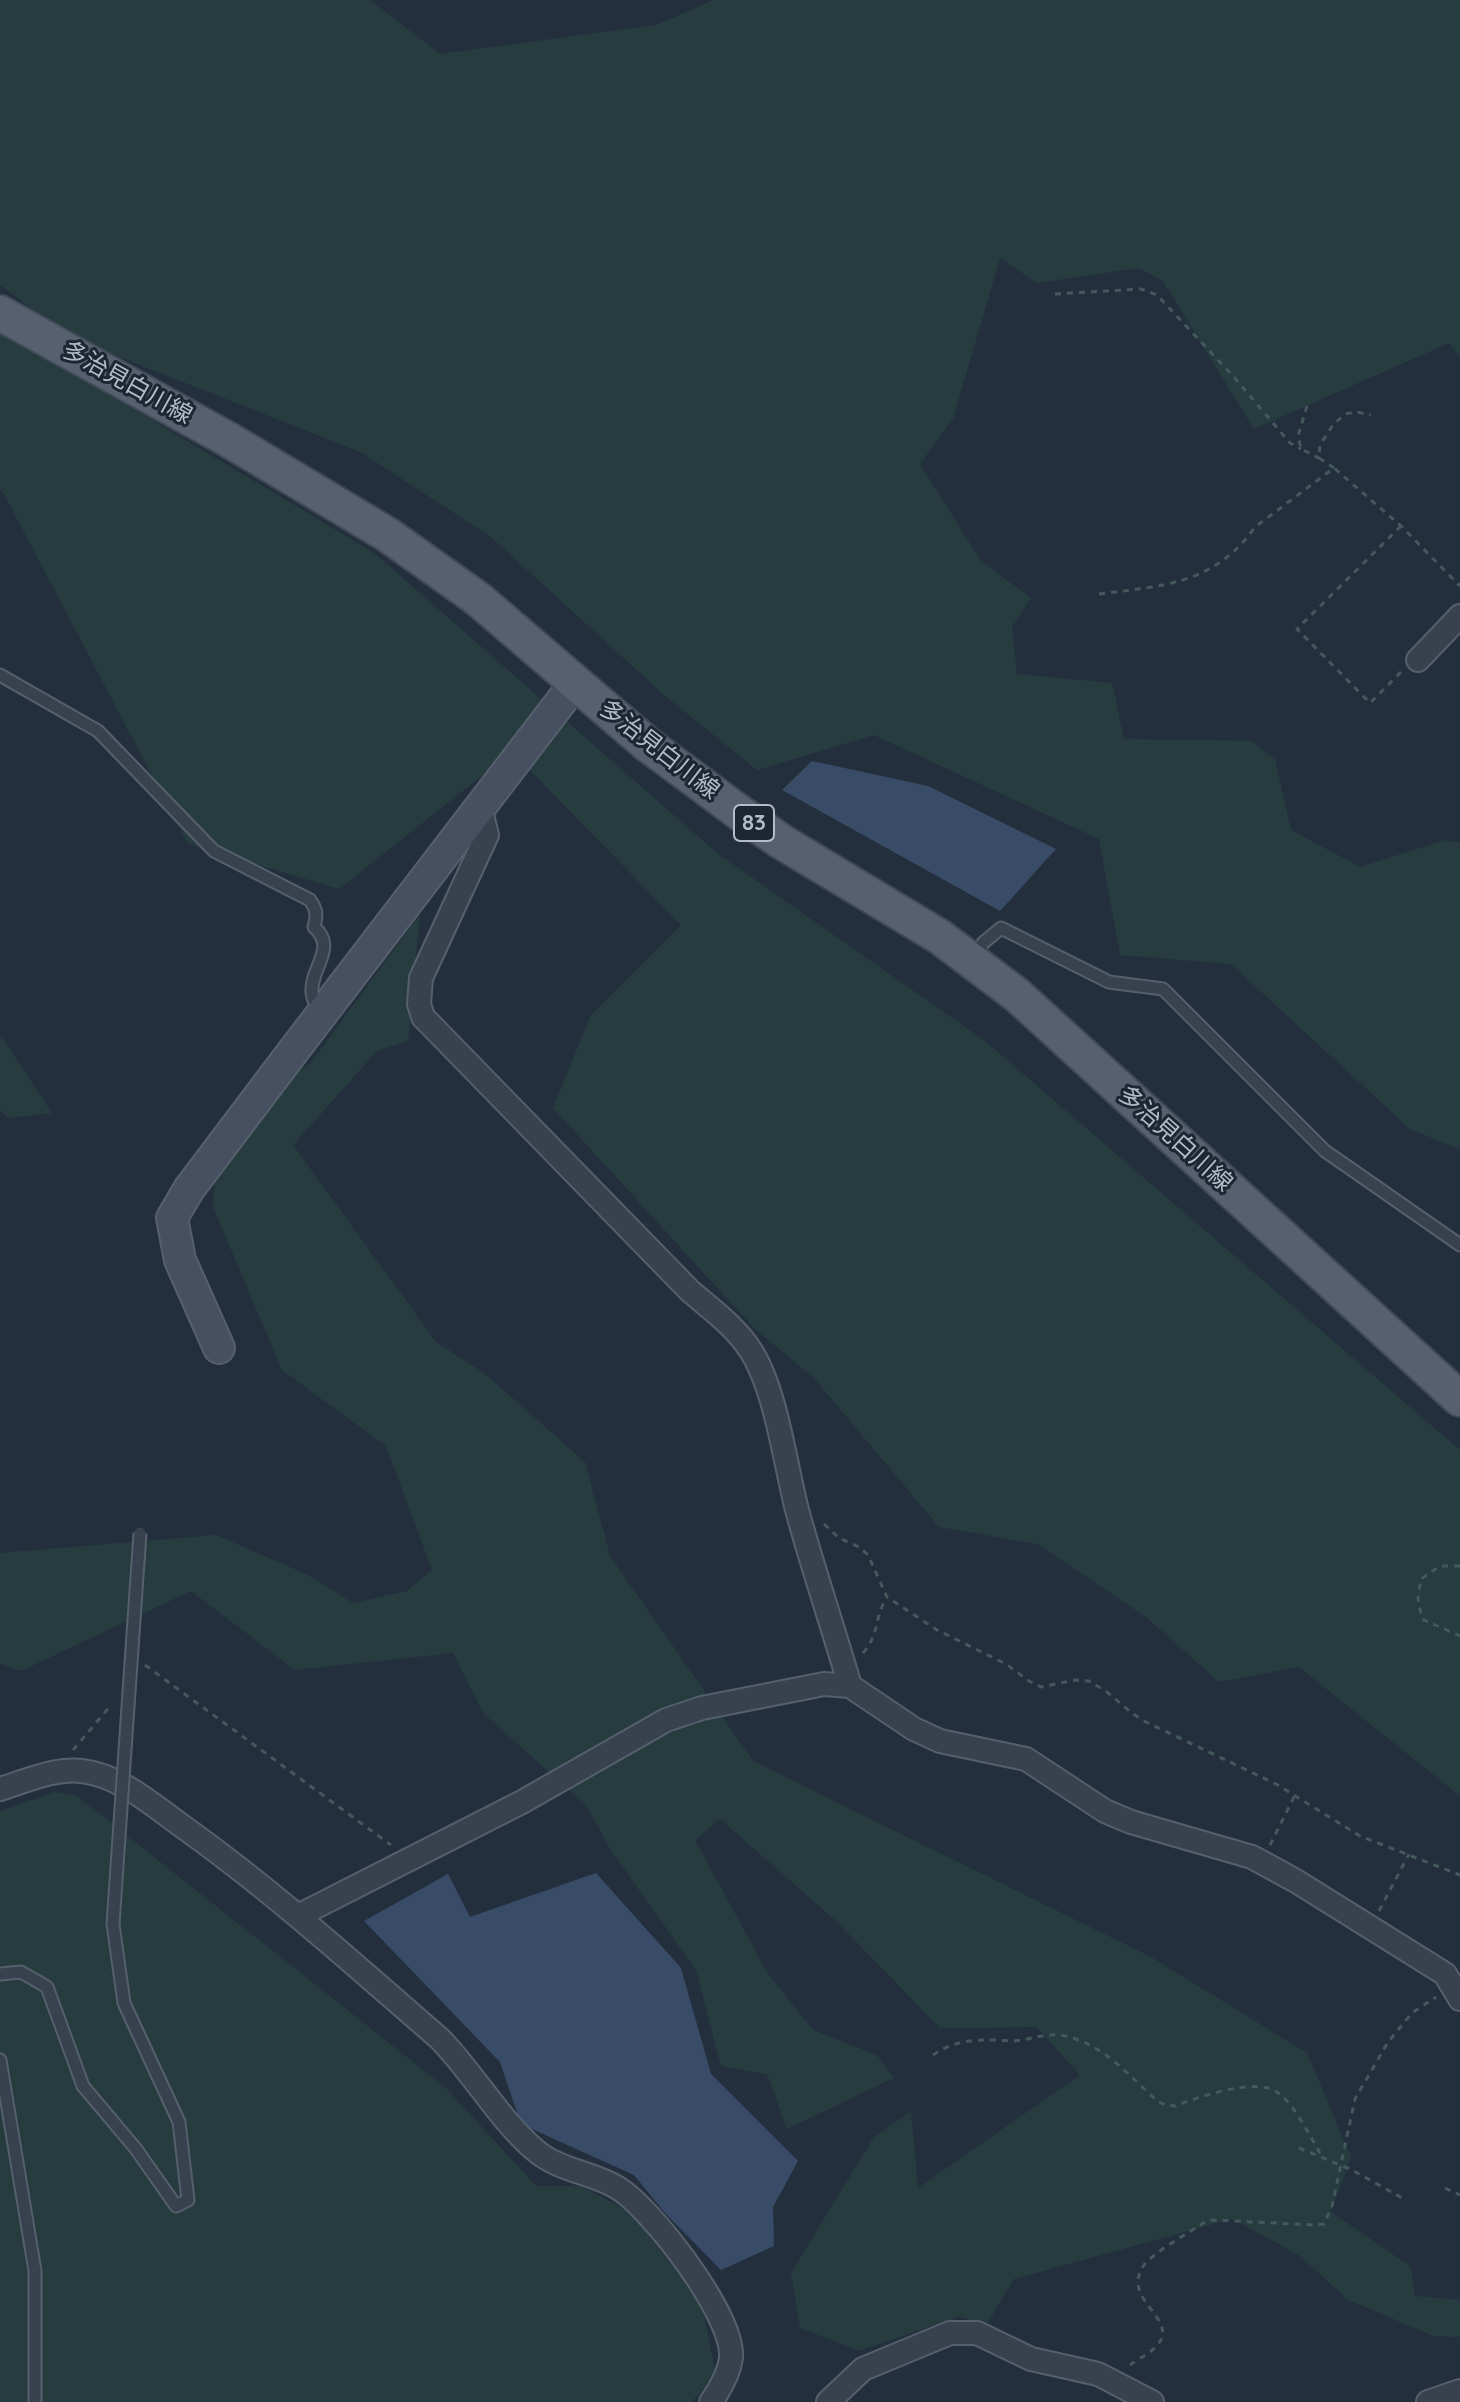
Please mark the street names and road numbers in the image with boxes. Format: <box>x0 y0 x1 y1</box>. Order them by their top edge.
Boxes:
street label: 多治見白川線 <box>57 335 197 431</box>
street label: 多治見白川線 <box>593 694 725 806</box>
road number: 83 <box>734 805 774 841</box>
street label: 多治見白川線 <box>1112 1080 1238 1198</box>

